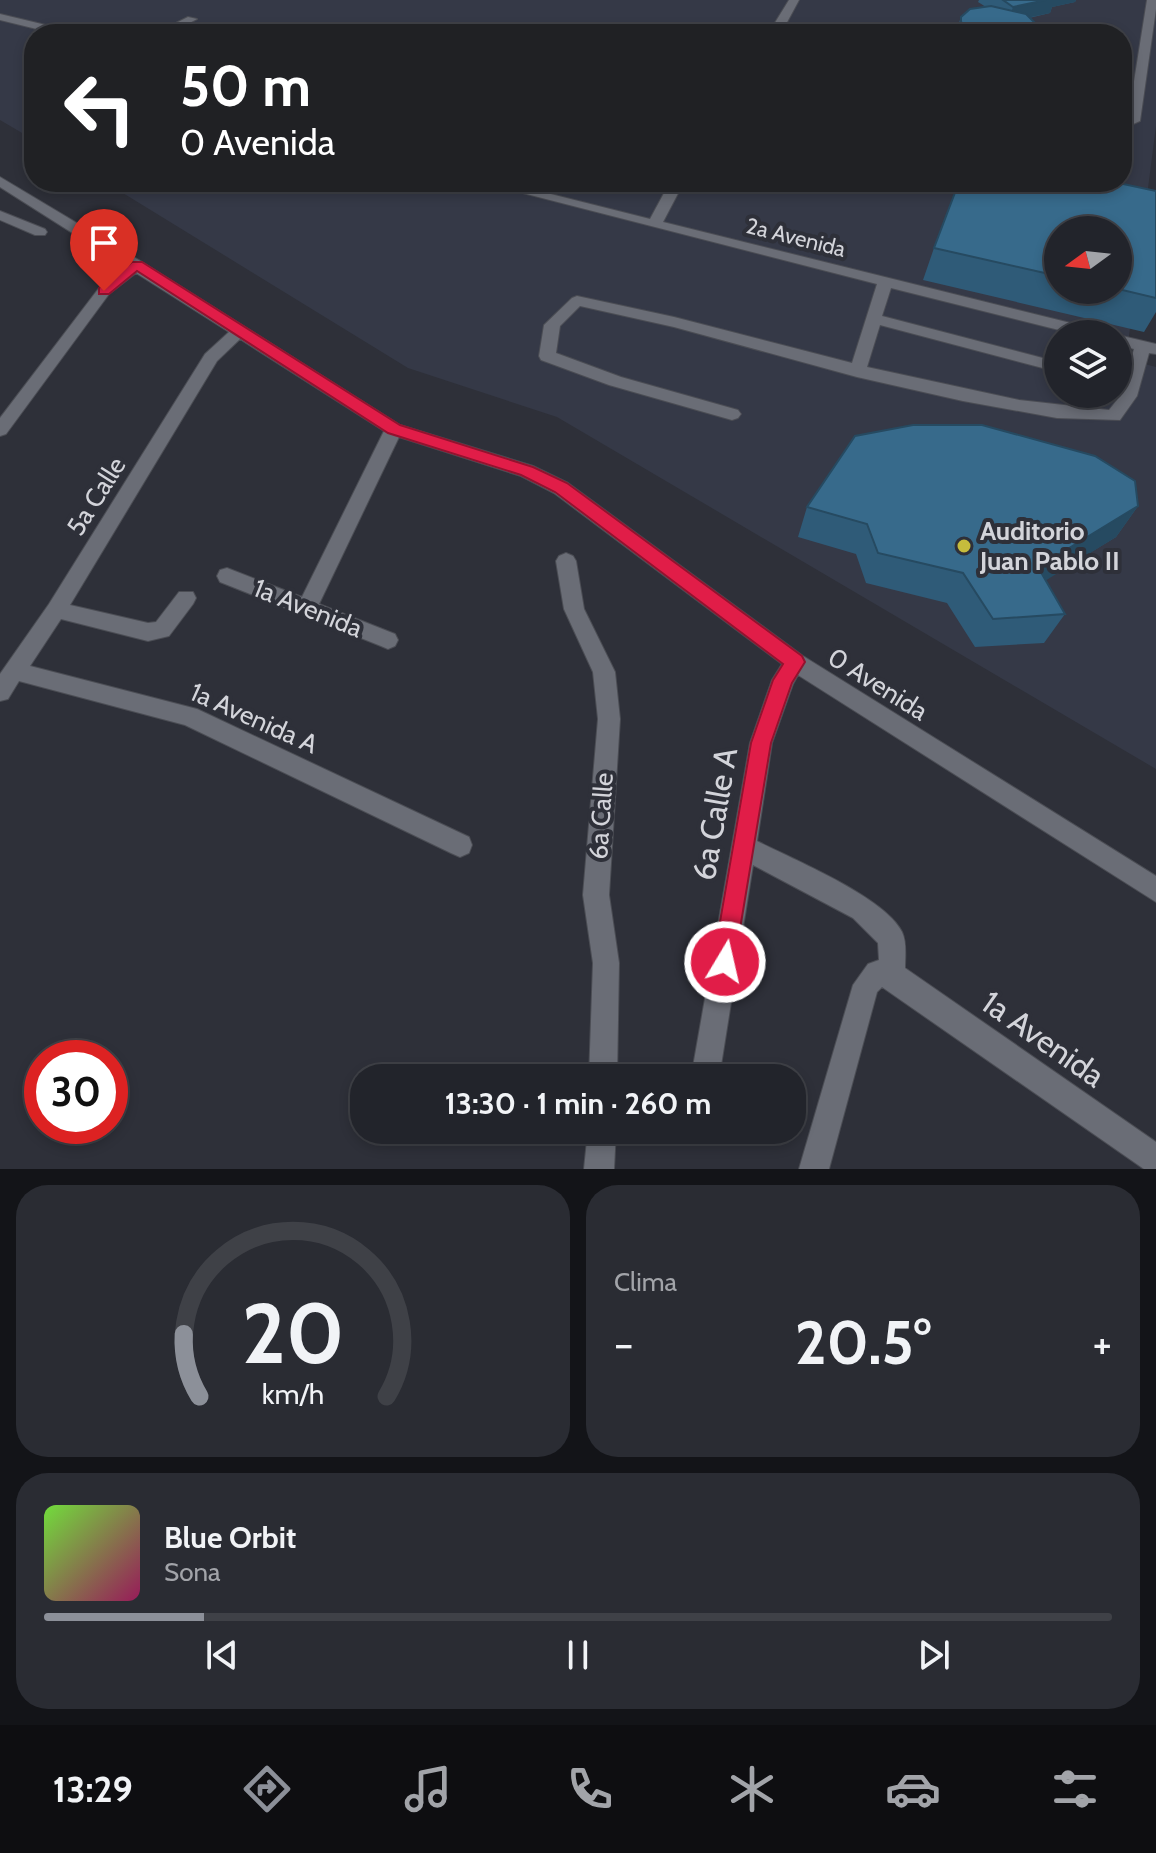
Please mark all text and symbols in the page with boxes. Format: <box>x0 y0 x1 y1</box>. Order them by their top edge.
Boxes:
text: 50 m <box>180 52 311 120</box>
icon: left <box>48 56 152 160</box>
text: 0 Avenida <box>180 120 335 164</box>
pin <box>70 209 138 291</box>
street label: 2a Avenida <box>743 212 849 263</box>
north arrow <box>1044 216 1132 304</box>
map controls <box>1044 216 1132 408</box>
icon: arrive <box>82 221 126 265</box>
button: layers <box>1044 320 1132 408</box>
street label: 5a Calle <box>60 451 132 541</box>
place label: Auditorio Juan Pablo II <box>979 515 1120 577</box>
marker: Auditorio Juan Pablo II <box>955 537 973 555</box>
street label: 1a Avenida <box>249 572 368 645</box>
street label: 0 Avenida <box>822 641 934 727</box>
street label: 1a Avenida A <box>185 676 323 760</box>
street label: 6a Calle A <box>684 744 745 883</box>
street label: 6a Calle <box>582 771 620 861</box>
position arrow <box>683 920 767 1004</box>
street label: 1a Avenida <box>974 982 1113 1095</box>
speed limit sign: 30 <box>24 1040 128 1144</box>
text: 13:30 · 1 min · 260 m <box>445 1085 711 1122</box>
text: Clima <box>614 1266 677 1298</box>
text: 20 <box>242 1283 344 1384</box>
text: 20.5° <box>795 1306 931 1379</box>
text: − <box>614 1317 633 1370</box>
text: + <box>1093 1317 1112 1370</box>
text: km/h <box>262 1376 324 1411</box>
text: Blue Orbit <box>164 1519 296 1556</box>
text: Sona <box>164 1556 221 1588</box>
icon: previous <box>200 1633 244 1677</box>
icon: pause <box>556 1633 600 1677</box>
icon: next <box>912 1633 956 1677</box>
icon: directions <box>239 1761 295 1817</box>
icon: music <box>400 1761 456 1817</box>
icon: phone <box>562 1761 618 1817</box>
icon: climate <box>724 1761 780 1817</box>
icon: car <box>885 1761 941 1817</box>
icon: filters <box>1047 1761 1103 1817</box>
text: 13:29 <box>53 1767 133 1811</box>

